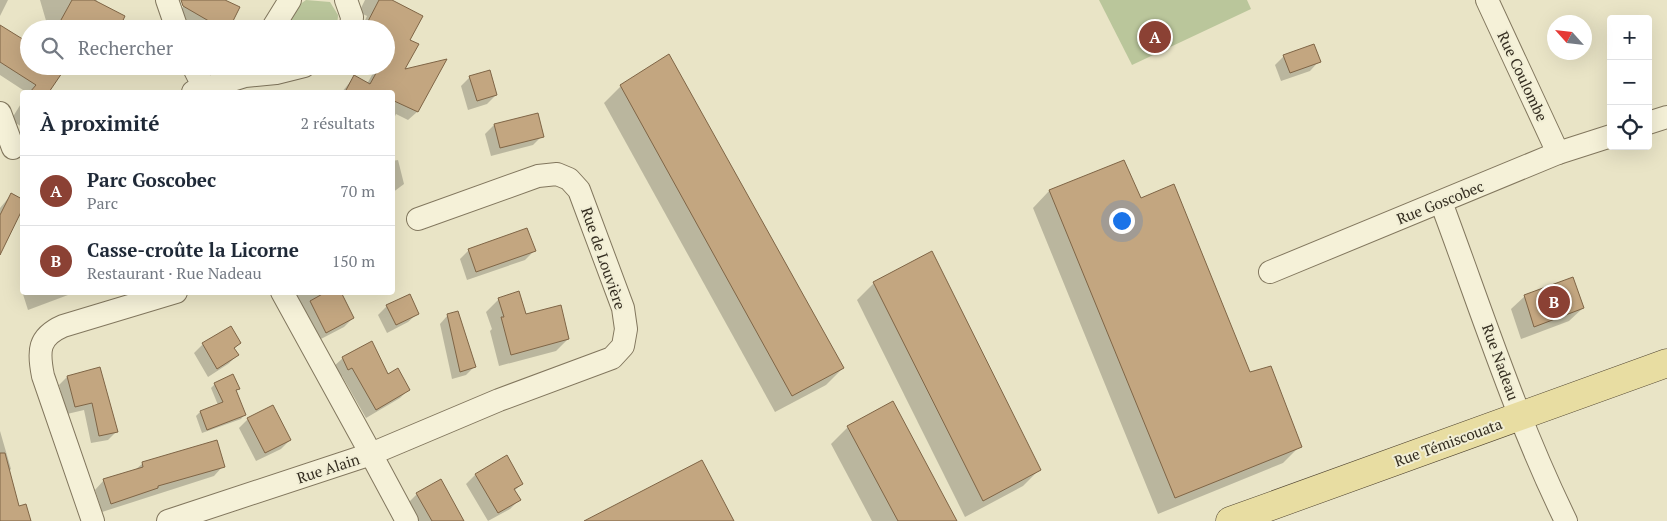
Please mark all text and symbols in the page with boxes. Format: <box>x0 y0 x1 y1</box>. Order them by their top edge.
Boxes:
north arrow <box>1547 15 1592 60</box>
map controls <box>1607 15 1652 150</box>
button: + <box>1607 15 1652 60</box>
pin: A <box>1139 18 1171 56</box>
search box <box>20 20 395 75</box>
street label: Rue Coulombe <box>1493 28 1553 124</box>
icon: search <box>38 34 66 62</box>
text: Rechercher <box>78 35 173 60</box>
button: − <box>1607 60 1652 105</box>
button: locate <box>1607 105 1652 150</box>
text: À proximité <box>40 109 160 137</box>
text: 2 résultats <box>301 112 375 134</box>
text: Parc Goscobec <box>87 167 216 192</box>
street label: Rue Goscobec <box>1394 175 1486 229</box>
text: A <box>50 180 62 202</box>
text: 70 m <box>340 180 375 202</box>
text: Parc <box>87 192 118 214</box>
street label: Rue de Louvière <box>577 204 631 312</box>
your location <box>1109 208 1135 234</box>
text: Casse-croûte la Licorne <box>87 237 299 262</box>
text: B <box>51 250 61 272</box>
text: 150 m <box>332 250 375 272</box>
text: Restaurant · Rue Nadeau <box>87 262 262 284</box>
pin: B <box>1538 283 1570 321</box>
street label: Rue Nadeau <box>1478 321 1524 403</box>
street label: Rue Témiscouata <box>1391 413 1505 471</box>
street label: Rue Alain <box>294 448 362 488</box>

